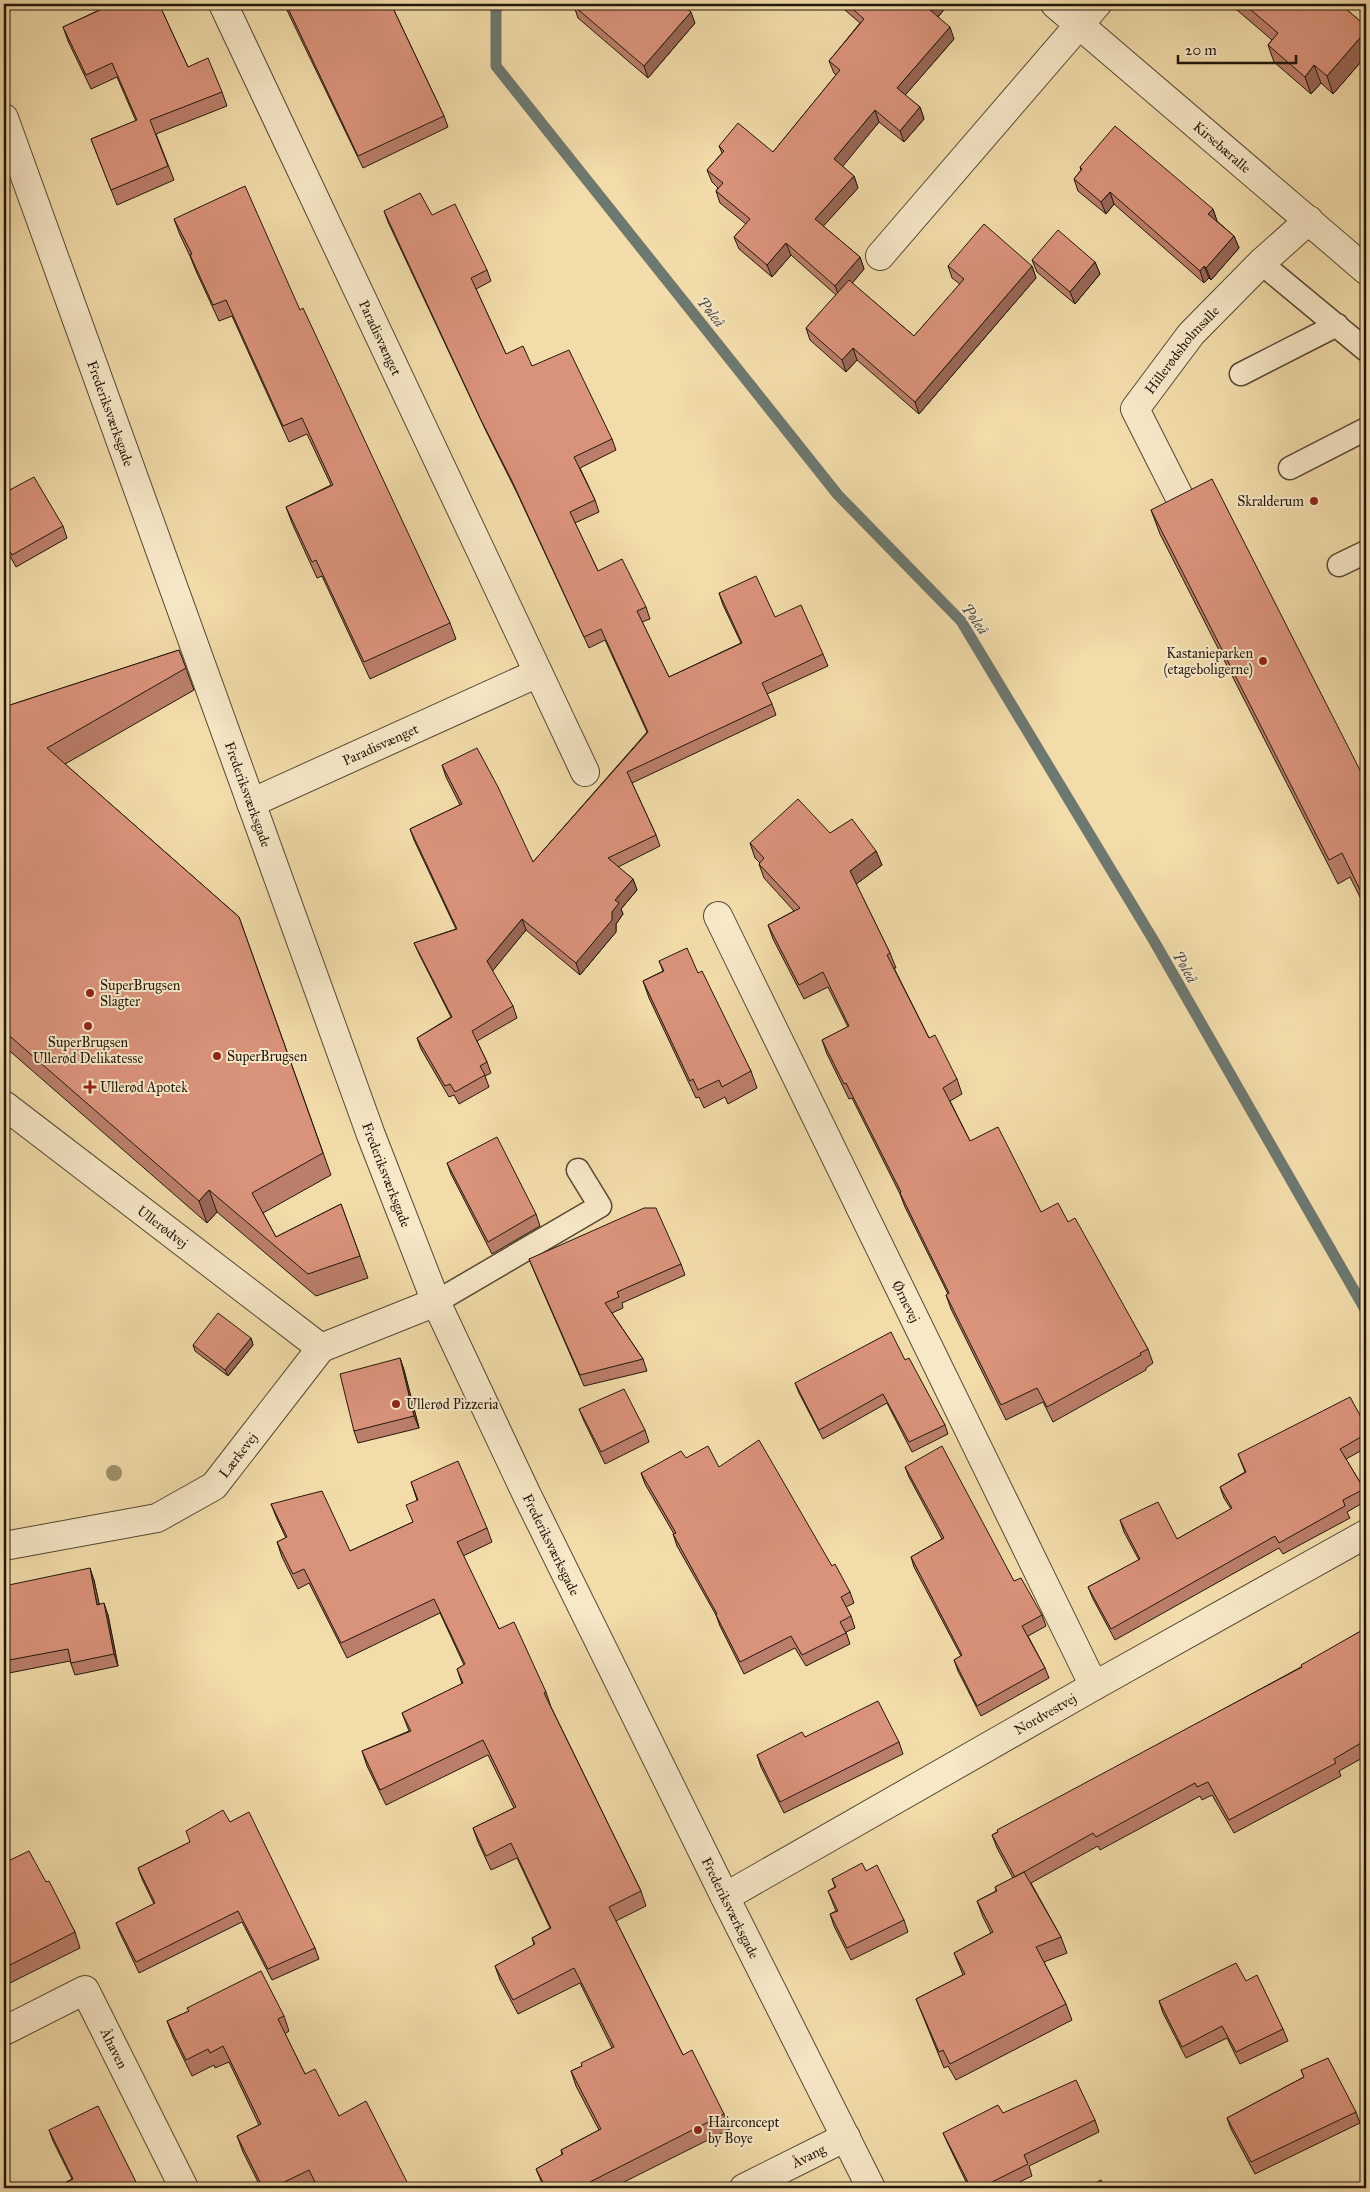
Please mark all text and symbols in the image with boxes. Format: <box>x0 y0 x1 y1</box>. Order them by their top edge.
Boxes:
scale bar <box>1178 32 1295 64</box>
text: 20 m <box>1185 41 1217 59</box>
street label: Kirsebæralle <box>1190 118 1255 176</box>
water label: Pøleå <box>693 293 729 331</box>
street label: Paradisvænget <box>355 297 405 378</box>
street label: Hillerødsholmsalle <box>1141 302 1223 397</box>
street label: Frederiksværksgade <box>84 358 138 469</box>
place label: Skralderum <box>1237 493 1304 510</box>
marker: Skralderum <box>1308 495 1320 507</box>
water label: Pøleå <box>958 600 992 638</box>
place label: Kastanieparken (etageboligerne) <box>1164 645 1253 679</box>
marker: Kastanieparken (etageboligerne) <box>1257 655 1269 667</box>
street label: Paradisvænget <box>340 720 421 769</box>
street label: Frederiksværksgade <box>221 739 275 850</box>
water label: Pøleå <box>1169 948 1201 986</box>
place label: SuperBrugsen Slagter <box>100 977 181 1010</box>
marker: SuperBrugsen Slagter <box>84 987 96 999</box>
marker: SuperBrugsen Ullerød Delikatesse <box>82 1020 94 1032</box>
place label: SuperBrugsen Ullerød Delikatesse <box>33 1034 143 1067</box>
place label: SuperBrugsen <box>227 1048 308 1065</box>
marker: SuperBrugsen <box>211 1050 223 1062</box>
place label: Ullerød Apotek <box>100 1079 188 1096</box>
marker: Ullerød Apotek <box>84 1081 96 1093</box>
street label: Frederiksværksgade <box>359 1120 415 1230</box>
street label: Ullerødvej <box>134 1202 192 1252</box>
street label: Ørnevej <box>889 1278 924 1325</box>
place label: Ullerød Pizzeria <box>406 1396 499 1413</box>
marker: Ullerød Pizzeria <box>390 1398 402 1410</box>
street label: Lærkevej <box>215 1429 261 1481</box>
street label: Frederiksværksgade <box>519 1491 584 1598</box>
street label: Nordvestvej <box>1011 1689 1080 1738</box>
street label: Frederiksværksgade <box>698 1854 763 1962</box>
street label: Åhaven <box>97 2024 132 2072</box>
place label: Hairconcept by Boye <box>708 2114 779 2147</box>
marker: Hairconcept by Boye <box>692 2124 704 2136</box>
street label: Åvang <box>787 2140 829 2172</box>

